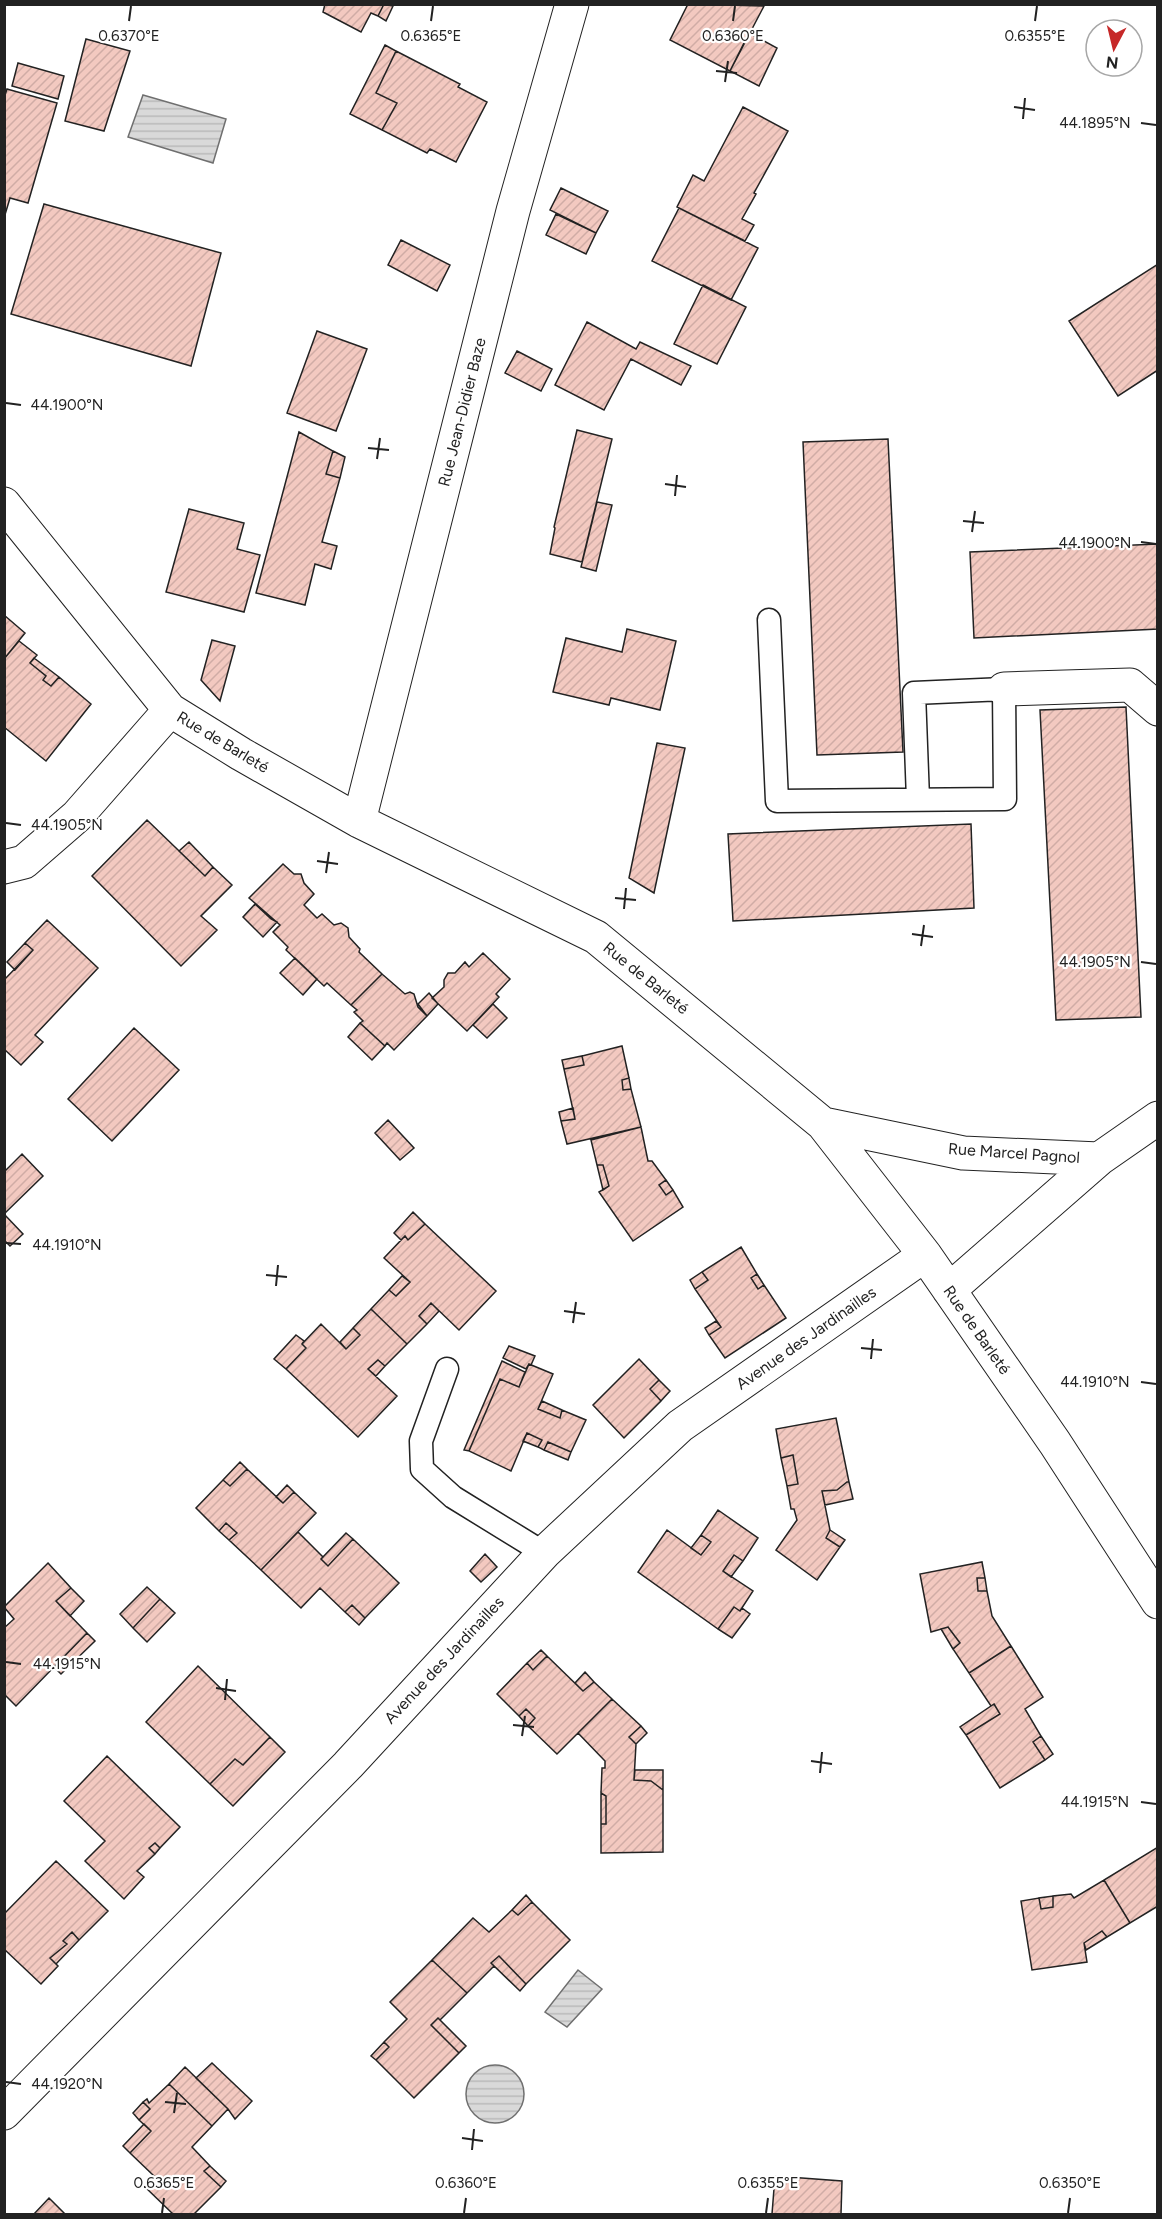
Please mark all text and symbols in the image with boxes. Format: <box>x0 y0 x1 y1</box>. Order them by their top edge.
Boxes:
north arrow <box>1084 18 1144 78</box>
text: 0.6370°E <box>98 27 160 45</box>
text: 0.6365°E <box>401 27 461 45</box>
text: 0.6360°E <box>702 27 764 45</box>
text: 0.6355°E <box>1004 27 1066 45</box>
text: N <box>1105 52 1120 73</box>
text: 44.1895°N <box>1059 114 1131 132</box>
street label: Rue Jean-Didier Baze <box>434 335 490 488</box>
text: 44.1900°N <box>31 396 103 414</box>
text: 44.1900°N <box>1059 534 1131 552</box>
street label: Rue de Barleté <box>174 707 273 777</box>
text: 44.1905°N <box>31 816 103 834</box>
street label: Rue de Barleté <box>600 938 693 1018</box>
text: 44.1905°N <box>1059 953 1131 971</box>
street label: Rue Marcel Pagnol <box>948 1139 1080 1167</box>
text: 44.1910°N <box>32 1236 102 1254</box>
street label: Avenue des Jardinailles <box>732 1282 880 1394</box>
street label: Rue de Barleté <box>939 1282 1015 1378</box>
text: 44.1910°N <box>1060 1373 1130 1391</box>
street label: Avenue des Jardinailles <box>380 1593 508 1727</box>
text: 44.1915°N <box>33 1655 101 1673</box>
text: 44.1915°N <box>1061 1793 1129 1811</box>
text: 44.1920°N <box>31 2075 103 2093</box>
text: 0.6365°E <box>134 2174 194 2192</box>
text: 0.6360°E <box>435 2174 497 2192</box>
text: 0.6355°E <box>737 2174 799 2192</box>
text: 0.6350°E <box>1039 2174 1101 2192</box>

